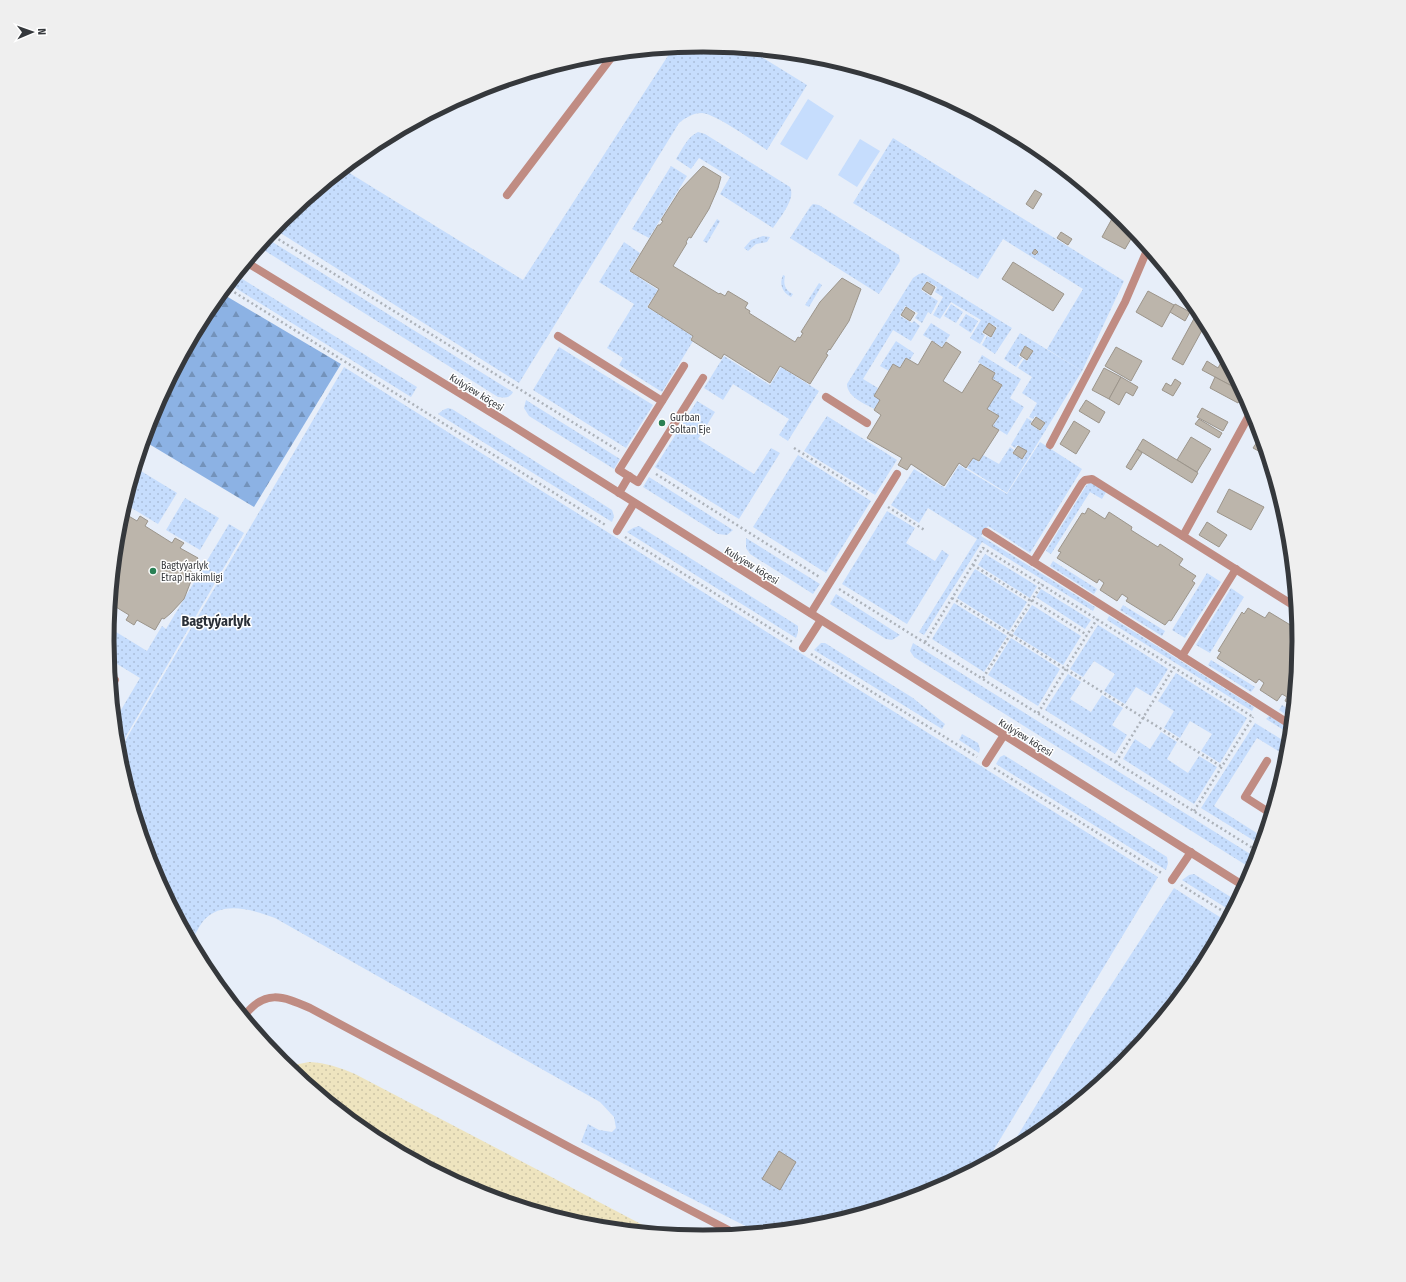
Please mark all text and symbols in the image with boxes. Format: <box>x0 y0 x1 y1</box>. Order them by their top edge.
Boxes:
north arrow <box>12 12 52 52</box>
text: N <box>35 28 48 35</box>
street label: Kulyýew köçesi <box>447 371 506 414</box>
place label: Gurban Soltan Eje <box>670 412 711 436</box>
marker: Gurban Soltan Eje <box>657 418 667 428</box>
street label: Kulyýew köçesi <box>722 544 781 587</box>
place label: Bagtyýarlyk Etrap Häkimligi <box>161 559 223 584</box>
marker: Bagtyýarlyk Etrap Häkimligi <box>148 566 158 576</box>
district label: Bagtyýarlyk <box>181 613 251 630</box>
street label: Kulyýew köçesi <box>996 716 1055 759</box>

